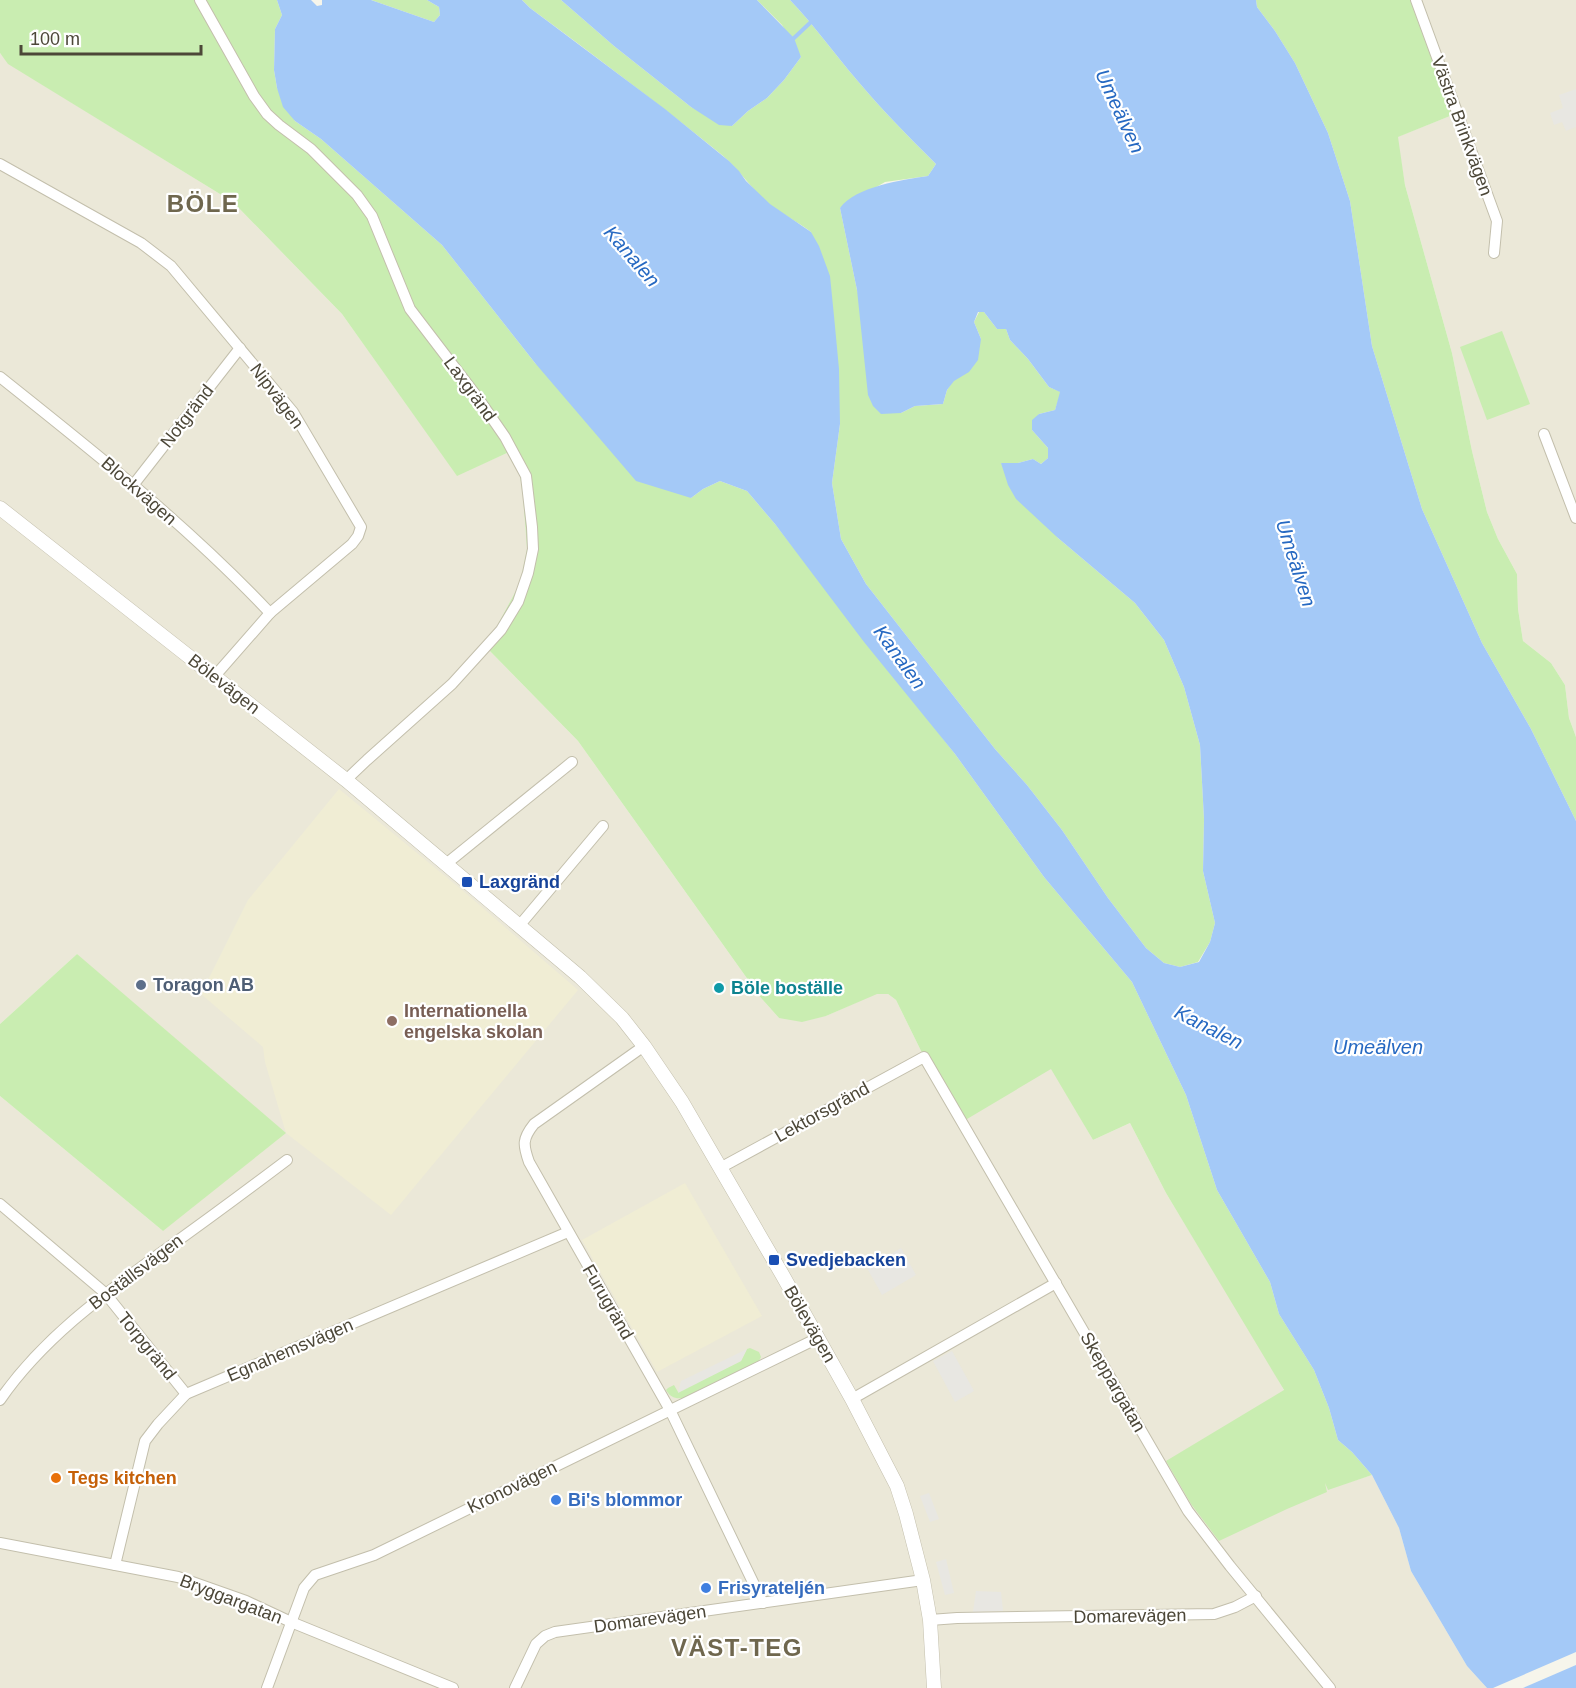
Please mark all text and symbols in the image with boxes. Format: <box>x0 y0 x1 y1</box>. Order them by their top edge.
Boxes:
scale bar <box>21 18 201 56</box>
text: 100 m <box>30 29 80 49</box>
street label: Västra Brinkvägen <box>1427 53 1497 199</box>
water label: Umeälven <box>1091 66 1149 156</box>
district label: BÖLE <box>167 190 239 217</box>
water label: Kanalen <box>600 221 664 291</box>
street label: Laxgränd <box>440 353 500 425</box>
street label: Nipvägen <box>246 360 308 432</box>
street label: Notgränd <box>156 381 218 451</box>
street label: Blockvägen <box>97 453 181 529</box>
water label: Umeälven <box>1272 517 1320 609</box>
water label: Kanalen <box>870 621 930 693</box>
street label: Bölevägen <box>184 650 264 718</box>
place label: Laxgränd <box>479 872 560 892</box>
marker: Laxgränd <box>460 875 474 889</box>
place label: Toragon AB <box>153 975 254 995</box>
marker: Toragon AB <box>134 978 148 992</box>
place label: Böle boställe <box>731 978 843 998</box>
marker: Böle boställe <box>712 981 726 995</box>
place label: Internationella engelska skolan <box>404 1001 543 1042</box>
water label: Kanalen <box>1171 1001 1247 1053</box>
marker: Internationella engelska skolan <box>385 1014 399 1028</box>
water label: Umeälven <box>1333 1036 1423 1058</box>
street label: Lektorsgränd <box>771 1078 873 1146</box>
street label: Boställsvägen <box>85 1230 187 1314</box>
place label: Svedjebacken <box>786 1250 906 1270</box>
marker: Svedjebacken <box>767 1253 781 1267</box>
street label: Furugränd <box>579 1261 637 1343</box>
street label: Bölevägen <box>780 1282 840 1366</box>
street label: Torpgränd <box>114 1308 180 1384</box>
street label: Egnahemsvägen <box>224 1314 356 1386</box>
street label: Skeppargatan <box>1076 1328 1150 1436</box>
street label: Kronovägen <box>464 1457 560 1517</box>
place label: Tegs kitchen <box>68 1468 177 1488</box>
marker: Tegs kitchen <box>49 1471 63 1485</box>
place label: Bi's blommor <box>568 1490 682 1510</box>
marker: Bi's blommor <box>549 1493 563 1507</box>
street label: Bryggargatan <box>177 1570 285 1628</box>
place label: Frisyrateljén <box>718 1578 825 1598</box>
marker: Frisyrateljén <box>699 1581 713 1595</box>
street label: Domarevägen <box>593 1601 707 1637</box>
street label: Domarevägen <box>1073 1605 1187 1627</box>
district label: VÄST-TEG <box>671 1634 803 1661</box>

